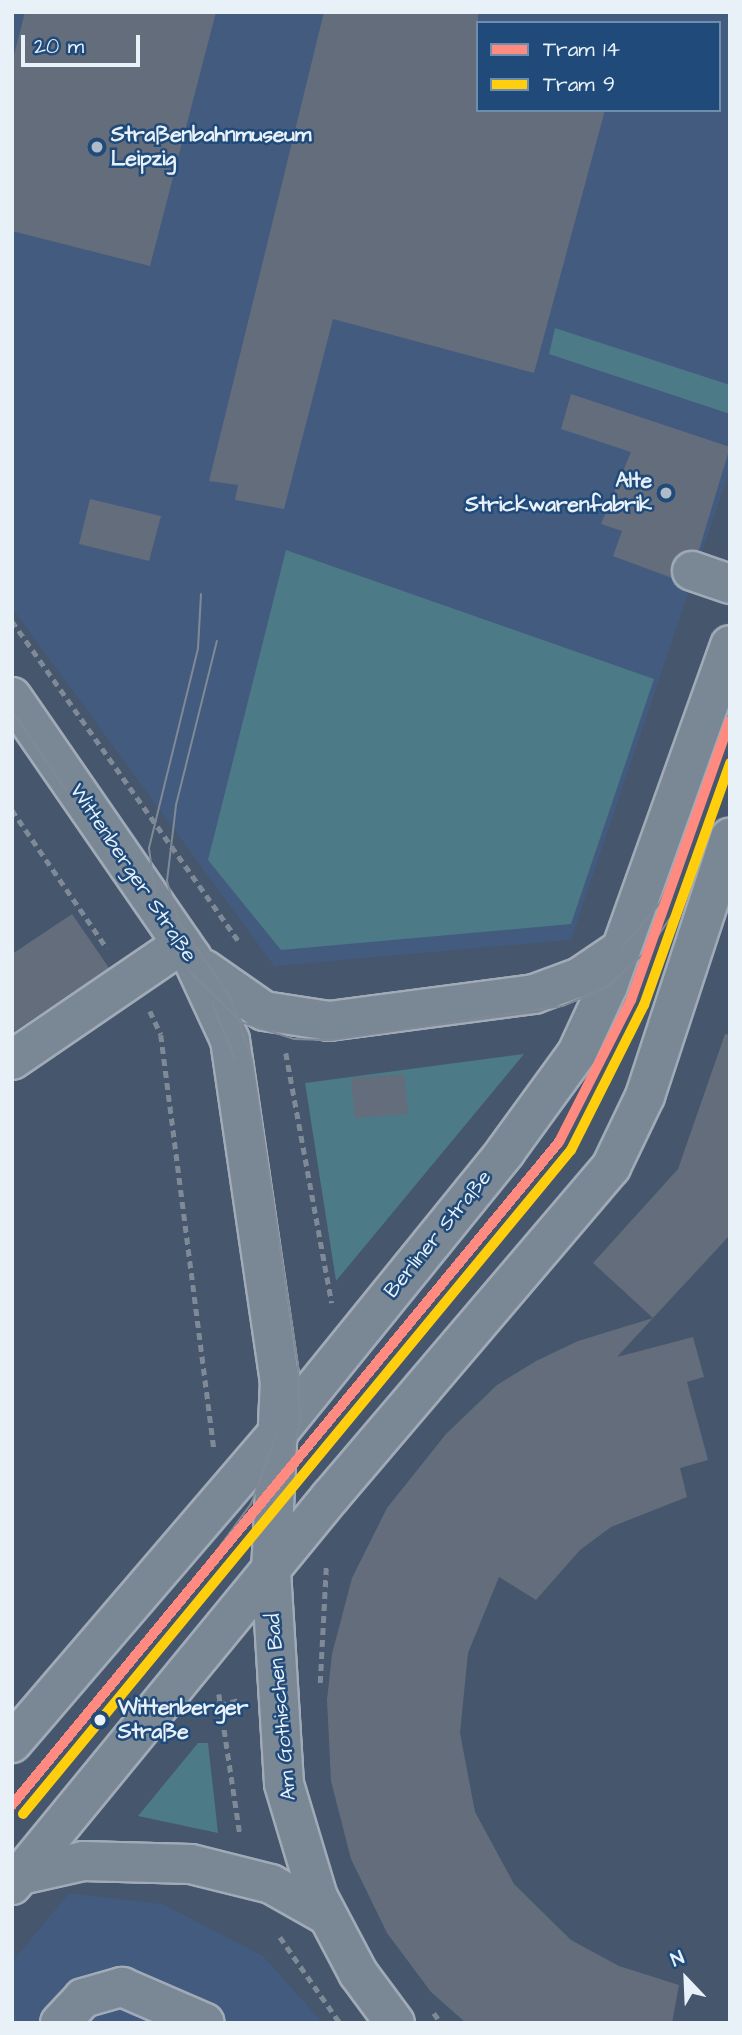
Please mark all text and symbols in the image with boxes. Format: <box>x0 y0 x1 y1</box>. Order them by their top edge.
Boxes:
scale bar <box>24 21 144 65</box>
legend <box>476 21 721 112</box>
text: 20 m <box>34 32 84 61</box>
text: Tram 14 <box>543 35 620 64</box>
text: Tram 9 <box>543 70 615 99</box>
place label: Straßenbahnmuseum Leipzig <box>111 122 311 172</box>
marker: Straßenbahnmuseum Leipzig <box>89 139 105 155</box>
place label: Alte Strickwarenfabrik <box>465 468 652 518</box>
marker: Alte Strickwarenfabrik <box>658 485 674 501</box>
street label: Wittenberger Straße <box>64 779 202 967</box>
street label: Berliner Straße <box>379 1165 497 1303</box>
street label: Am Gothischen Bad <box>260 1613 302 1801</box>
place label: Wittenberger Straße <box>118 1695 248 1745</box>
marker: Wittenberger Straße <box>88 1708 112 1732</box>
north arrow <box>651 1944 721 2014</box>
text: N <box>667 1944 688 1974</box>

